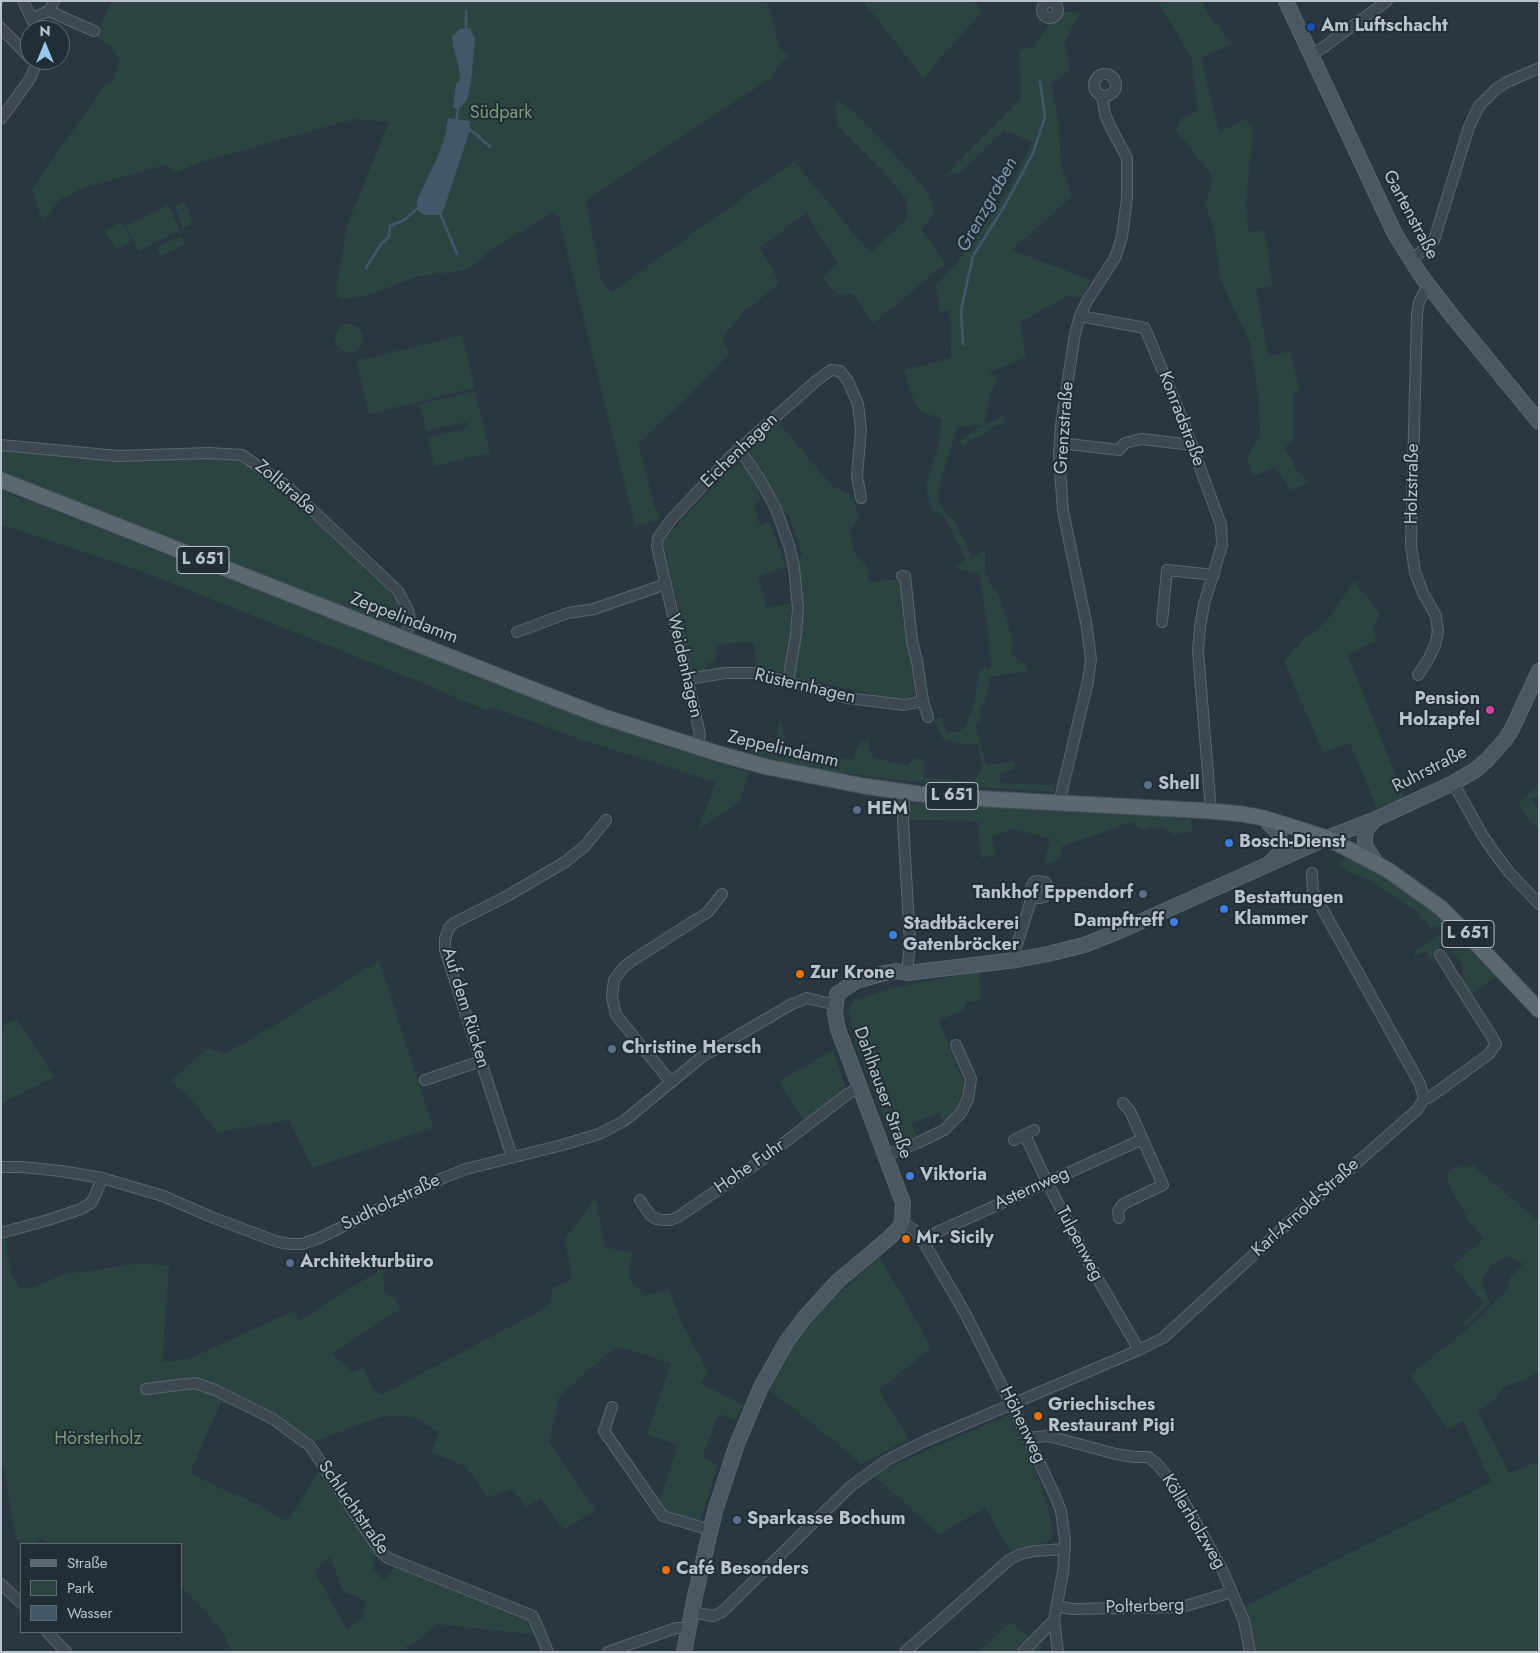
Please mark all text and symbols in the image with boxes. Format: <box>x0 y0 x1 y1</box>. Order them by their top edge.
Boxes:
place label: Am Luftschacht <box>1321 16 1448 38</box>
north arrow <box>20 20 70 70</box>
text: N <box>39 21 51 41</box>
marker: Am Luftschacht <box>1305 21 1317 33</box>
park label: Südpark <box>470 103 532 125</box>
water label: Grenzgraben <box>953 154 1023 256</box>
street label: Gartenstraße <box>1378 167 1442 263</box>
street label: Konradstraße <box>1153 369 1209 469</box>
street label: Grenzstraße <box>1051 381 1079 475</box>
street label: Eichenhagen <box>697 409 783 493</box>
street label: Holzstraße <box>1401 443 1425 525</box>
street label: Zollstraße <box>250 456 320 520</box>
road number: L 651 <box>177 546 229 574</box>
street label: Zeppelindamm <box>347 589 461 649</box>
street label: Weidenhagen <box>662 612 706 720</box>
street label: Rüsternhagen <box>752 665 858 709</box>
place label: Pension Holzapfel <box>1399 689 1480 732</box>
marker: Pension Holzapfel <box>1484 704 1496 716</box>
street label: Zeppelindamm <box>725 727 841 773</box>
street label: Ruhrstraße <box>1389 742 1471 798</box>
place label: Shell <box>1158 774 1200 796</box>
marker: Shell <box>1142 779 1154 791</box>
road number: L 651 <box>926 782 978 809</box>
place label: HEM <box>867 799 908 821</box>
marker: HEM <box>851 804 863 816</box>
place label: Bosch-Dienst <box>1239 832 1346 854</box>
marker: Bosch-Dienst <box>1223 837 1235 849</box>
place label: Tankhof Eppendorf <box>973 883 1133 905</box>
marker: Tankhof Eppendorf <box>1137 888 1149 900</box>
place label: Bestattungen Klammer <box>1234 888 1344 931</box>
marker: Bestattungen Klammer <box>1218 903 1230 915</box>
place label: Dampftreff <box>1073 911 1164 933</box>
place label: Stadtbäckerei Gatenbröcker <box>903 914 1019 956</box>
marker: Dampftreff <box>1168 916 1180 928</box>
road number: L 651 <box>1442 921 1494 948</box>
marker: Stadtbäckerei Gatenbröcker <box>887 929 899 941</box>
street label: Auf dem Rücken <box>436 945 494 1071</box>
place label: Zur Krone <box>810 963 895 985</box>
marker: Zur Krone <box>794 968 806 980</box>
street label: Dahlhauser Straße <box>848 1024 916 1162</box>
place label: Christine Hersch <box>622 1038 761 1060</box>
marker: Christine Hersch <box>606 1043 618 1055</box>
street label: Hohe Fuhr <box>711 1135 789 1199</box>
street label: Karl-Arnold-Straße <box>1248 1154 1364 1262</box>
street label: Asternweg <box>991 1163 1073 1215</box>
place label: Viktoria <box>920 1165 987 1187</box>
street label: Sudholzstraße <box>338 1170 444 1236</box>
marker: Viktoria <box>904 1170 916 1182</box>
street label: Tulpenweg <box>1050 1203 1108 1285</box>
place label: Mr. Sicily <box>916 1228 994 1250</box>
marker: Mr. Sicily <box>900 1233 912 1245</box>
place label: Architekturbüro <box>300 1252 434 1274</box>
marker: Architekturbüro <box>284 1257 296 1269</box>
street label: Höhenweg <box>994 1383 1050 1467</box>
place label: Griechisches Restaurant Pigi <box>1048 1395 1175 1438</box>
marker: Griechisches Restaurant Pigi <box>1032 1410 1044 1422</box>
park label: Hörsterholz <box>54 1429 142 1451</box>
street label: Schluchtstraße <box>313 1457 393 1559</box>
street label: Köllerholzweg <box>1156 1471 1230 1573</box>
place label: Sparkasse Bochum <box>747 1509 905 1531</box>
marker: Sparkasse Bochum <box>731 1514 743 1526</box>
legend <box>20 1543 182 1633</box>
text: Straße <box>67 1552 107 1574</box>
place label: Café Besonders <box>676 1559 809 1581</box>
marker: Café Besonders <box>660 1564 672 1576</box>
text: Park <box>67 1577 94 1599</box>
street label: Polterberg <box>1105 1595 1185 1619</box>
text: Wasser <box>67 1602 113 1624</box>

